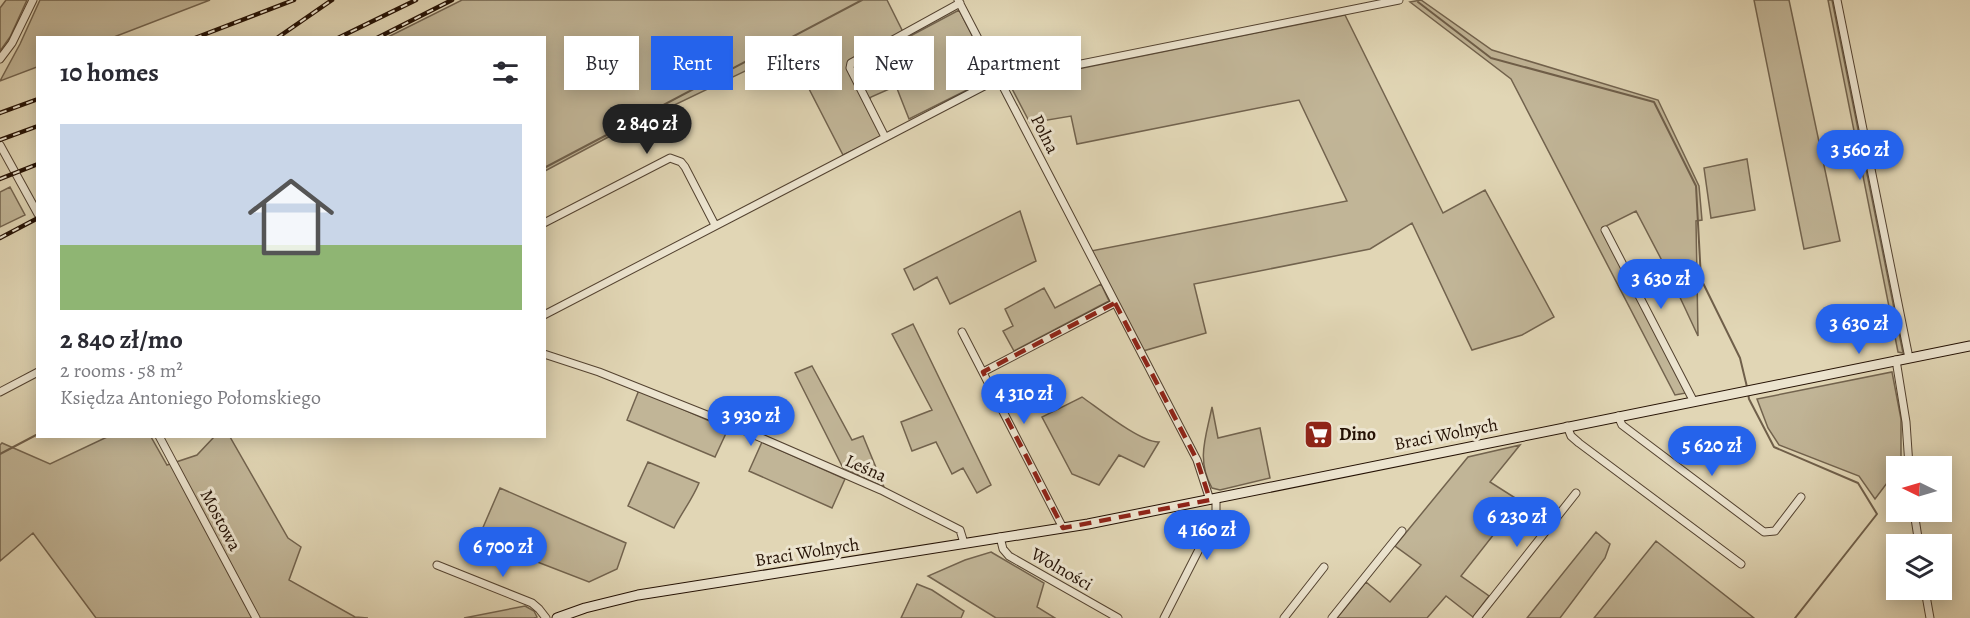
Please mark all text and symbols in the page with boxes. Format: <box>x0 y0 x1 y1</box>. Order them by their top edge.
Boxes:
chip: Buy <box>564 36 639 90</box>
chip: Rent <box>651 36 733 90</box>
chip: Filters <box>745 36 842 90</box>
chip: New <box>854 36 934 90</box>
chip: Apartment <box>946 36 1081 90</box>
text: 10 homes <box>60 55 159 90</box>
icon: filters <box>489 56 522 89</box>
pin: 2 840 zł <box>585 104 709 155</box>
text: 2 840 zł <box>617 110 677 137</box>
street label: Polna <box>1025 110 1065 158</box>
pin: 3 560 zł <box>1798 130 1922 181</box>
text: 3 560 zł <box>1831 136 1889 163</box>
icon: home <box>237 163 345 271</box>
pin: 3 630 zł <box>1599 259 1723 310</box>
text: 3 630 zł <box>1632 265 1690 292</box>
pin: 3 630 zł <box>1797 304 1921 355</box>
text: 3 630 zł <box>1830 310 1888 337</box>
text: 2 840 zł/mo <box>60 322 183 357</box>
text: 2 rooms · 58 m² <box>60 357 183 384</box>
pin: 4 310 zł <box>962 374 1086 425</box>
text: 4 310 zł <box>995 380 1053 407</box>
text: Księdza Antoniego Połomskiego <box>60 384 321 411</box>
pin: 3 930 zł <box>689 396 813 447</box>
text: 3 930 zł <box>722 402 780 429</box>
street label: Braci Wolnych <box>1392 412 1500 456</box>
supermarket icon: Dino <box>1302 418 1334 450</box>
place label: Dino <box>1339 422 1376 446</box>
pin: 5 620 zł <box>1650 426 1774 477</box>
text: 5 620 zł <box>1682 432 1742 459</box>
street label: Leśna <box>842 448 891 488</box>
north arrow <box>1886 456 1952 522</box>
map controls <box>1886 456 1952 600</box>
street label: Mostowa <box>195 485 247 556</box>
pin: 6 230 zł <box>1455 497 1579 548</box>
text: 6 230 zł <box>1487 503 1547 530</box>
pin: 4 160 zł <box>1145 510 1269 561</box>
text: 4 160 zł <box>1178 516 1236 543</box>
pin: 6 700 zł <box>441 527 565 578</box>
street label: Braci Wolnych <box>753 532 861 572</box>
text: 6 700 zł <box>473 533 533 560</box>
button: layers <box>1886 534 1952 600</box>
street label: Wolności <box>1026 541 1097 596</box>

